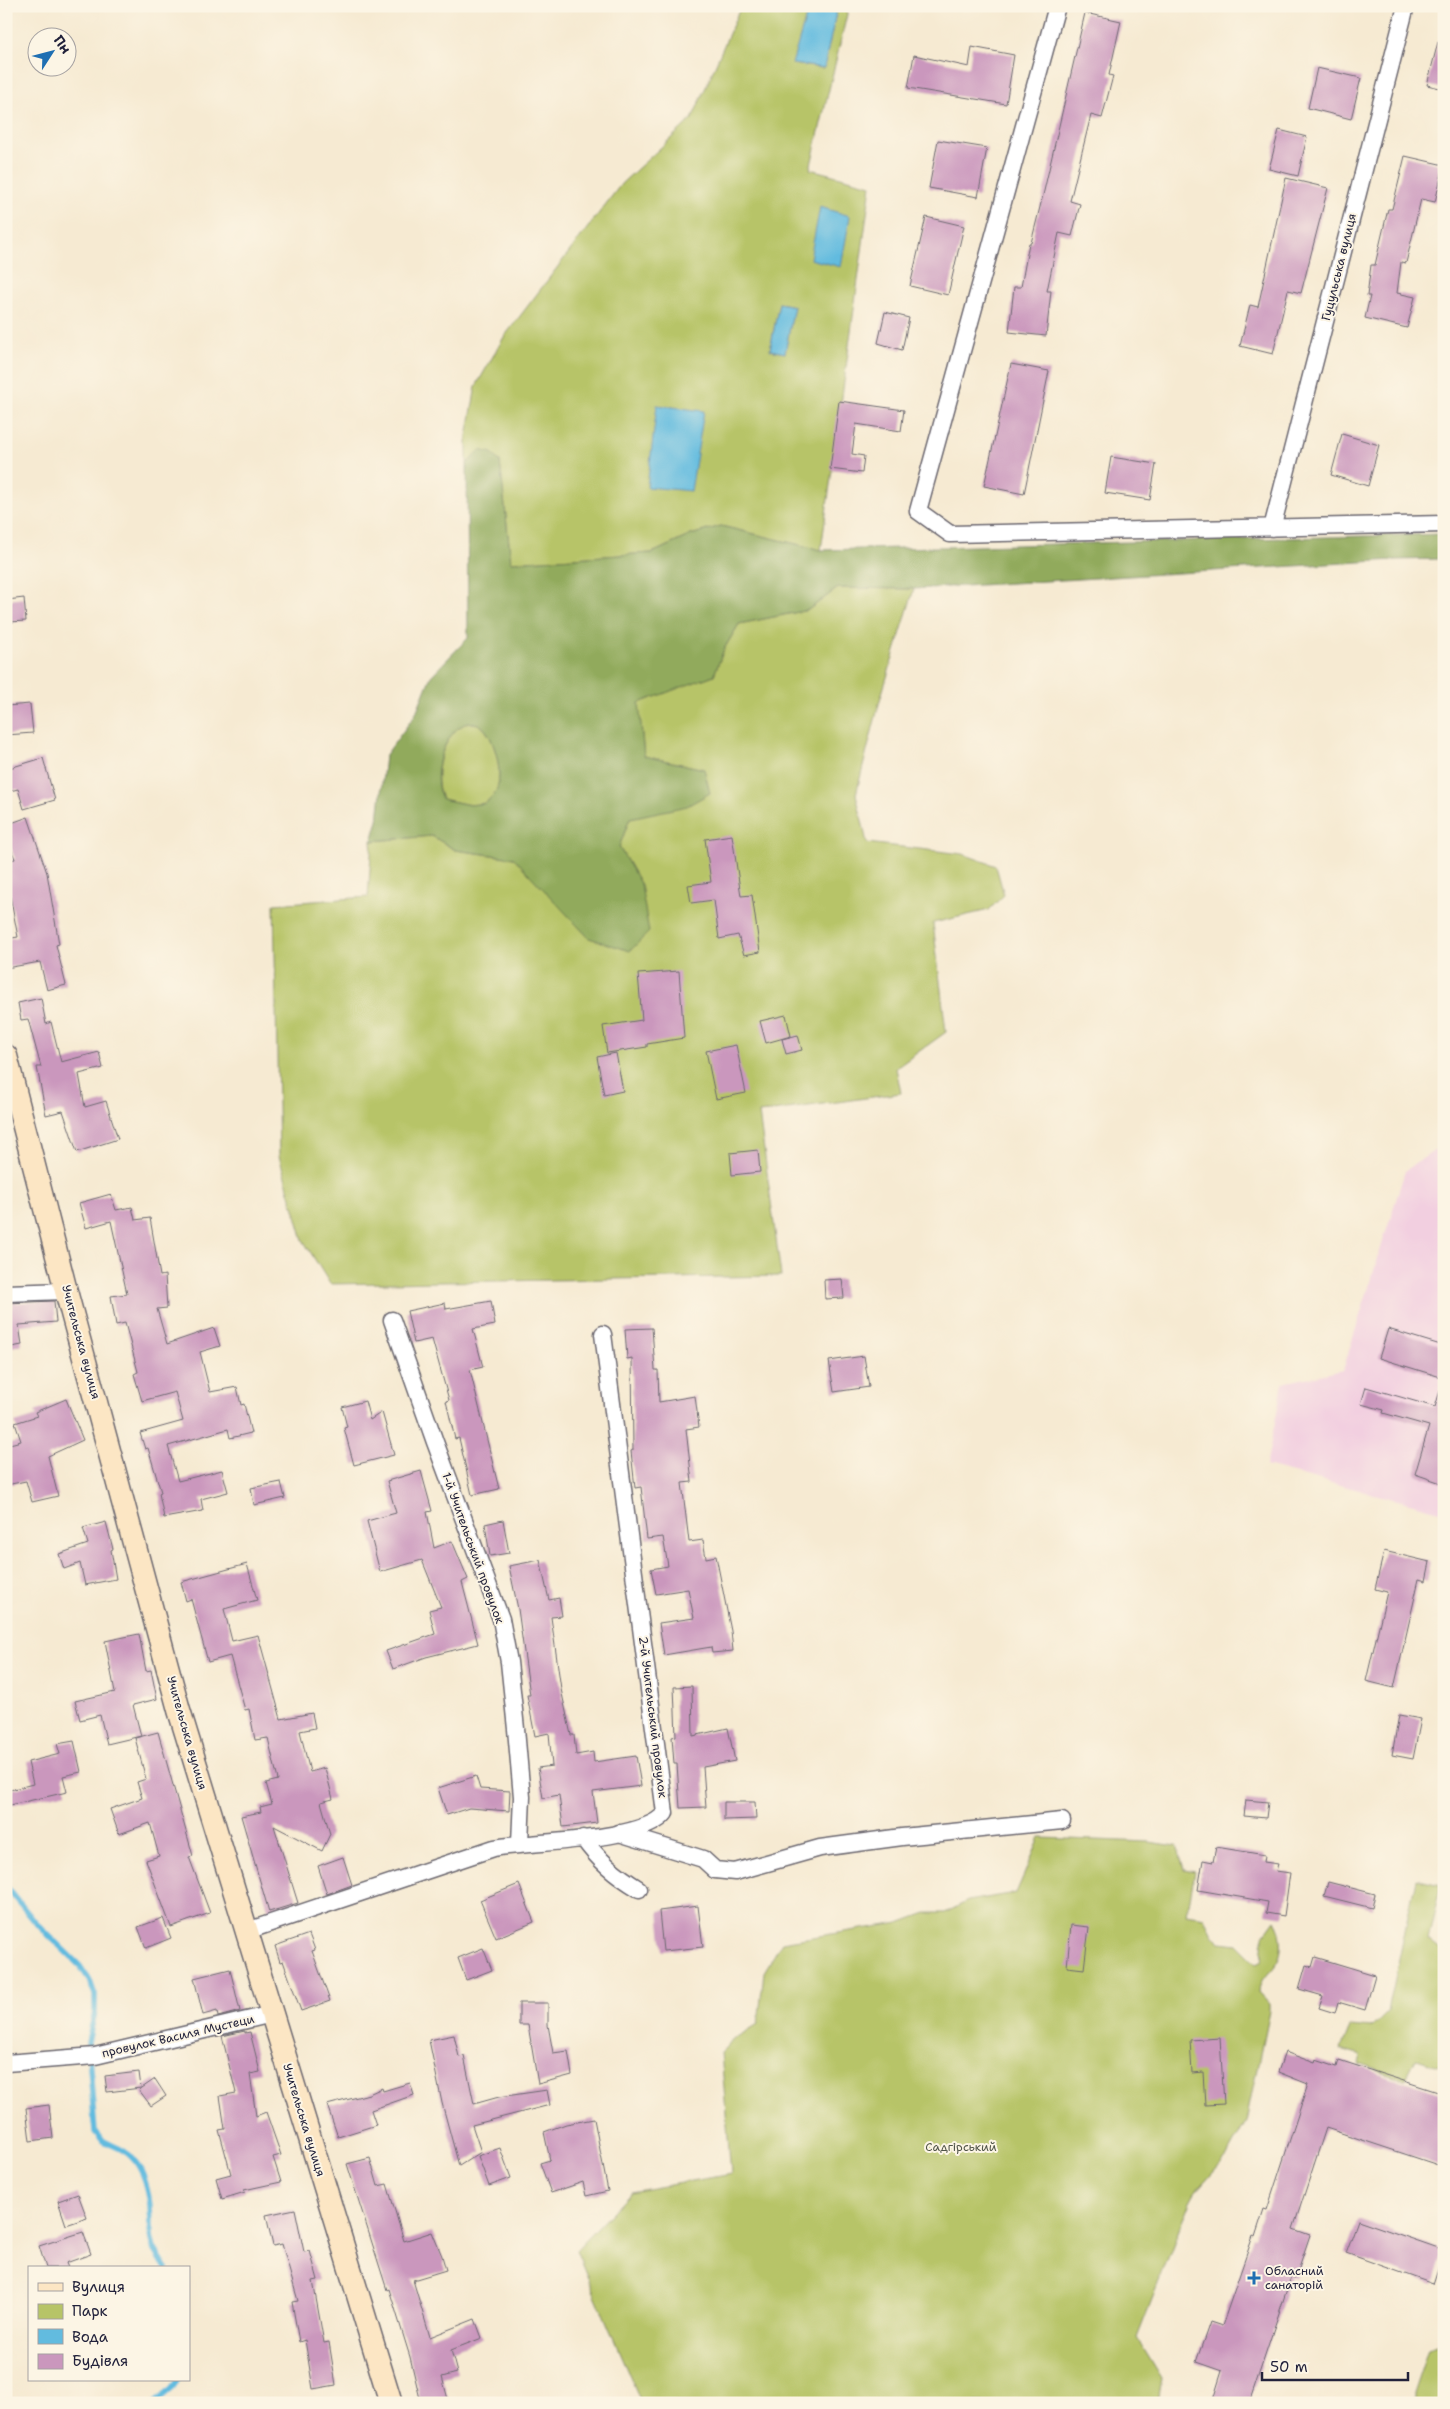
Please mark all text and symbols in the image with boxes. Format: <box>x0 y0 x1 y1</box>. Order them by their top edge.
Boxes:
north arrow <box>28 28 78 78</box>
text: Пн <box>50 32 75 57</box>
street label: Гуцульська вулиця <box>1318 212 1360 322</box>
street label: Учительська вулиця <box>58 1283 104 1401</box>
street label: 1-й Учительський провулок <box>438 1470 508 1626</box>
street label: 2-й Учительський провулок <box>635 1635 671 1799</box>
street label: Учительська вулиця <box>163 1674 211 1792</box>
street label: провулок Василя Мустеци <box>100 2011 256 2061</box>
street label: Учительська вулиця <box>279 2061 329 2179</box>
park label: Садгірський <box>925 2139 997 2155</box>
place label: Обласний санаторій <box>1265 2263 1324 2293</box>
legend <box>28 2266 190 2382</box>
marker: Обласний санаторій <box>1247 2271 1261 2285</box>
text: Вулиця <box>72 2277 125 2297</box>
text: Парк <box>72 2301 108 2321</box>
text: Вода <box>72 2327 109 2347</box>
scale bar <box>1262 2349 1409 2381</box>
text: Будівля <box>72 2351 128 2371</box>
text: 50 m <box>1270 2357 1308 2377</box>

